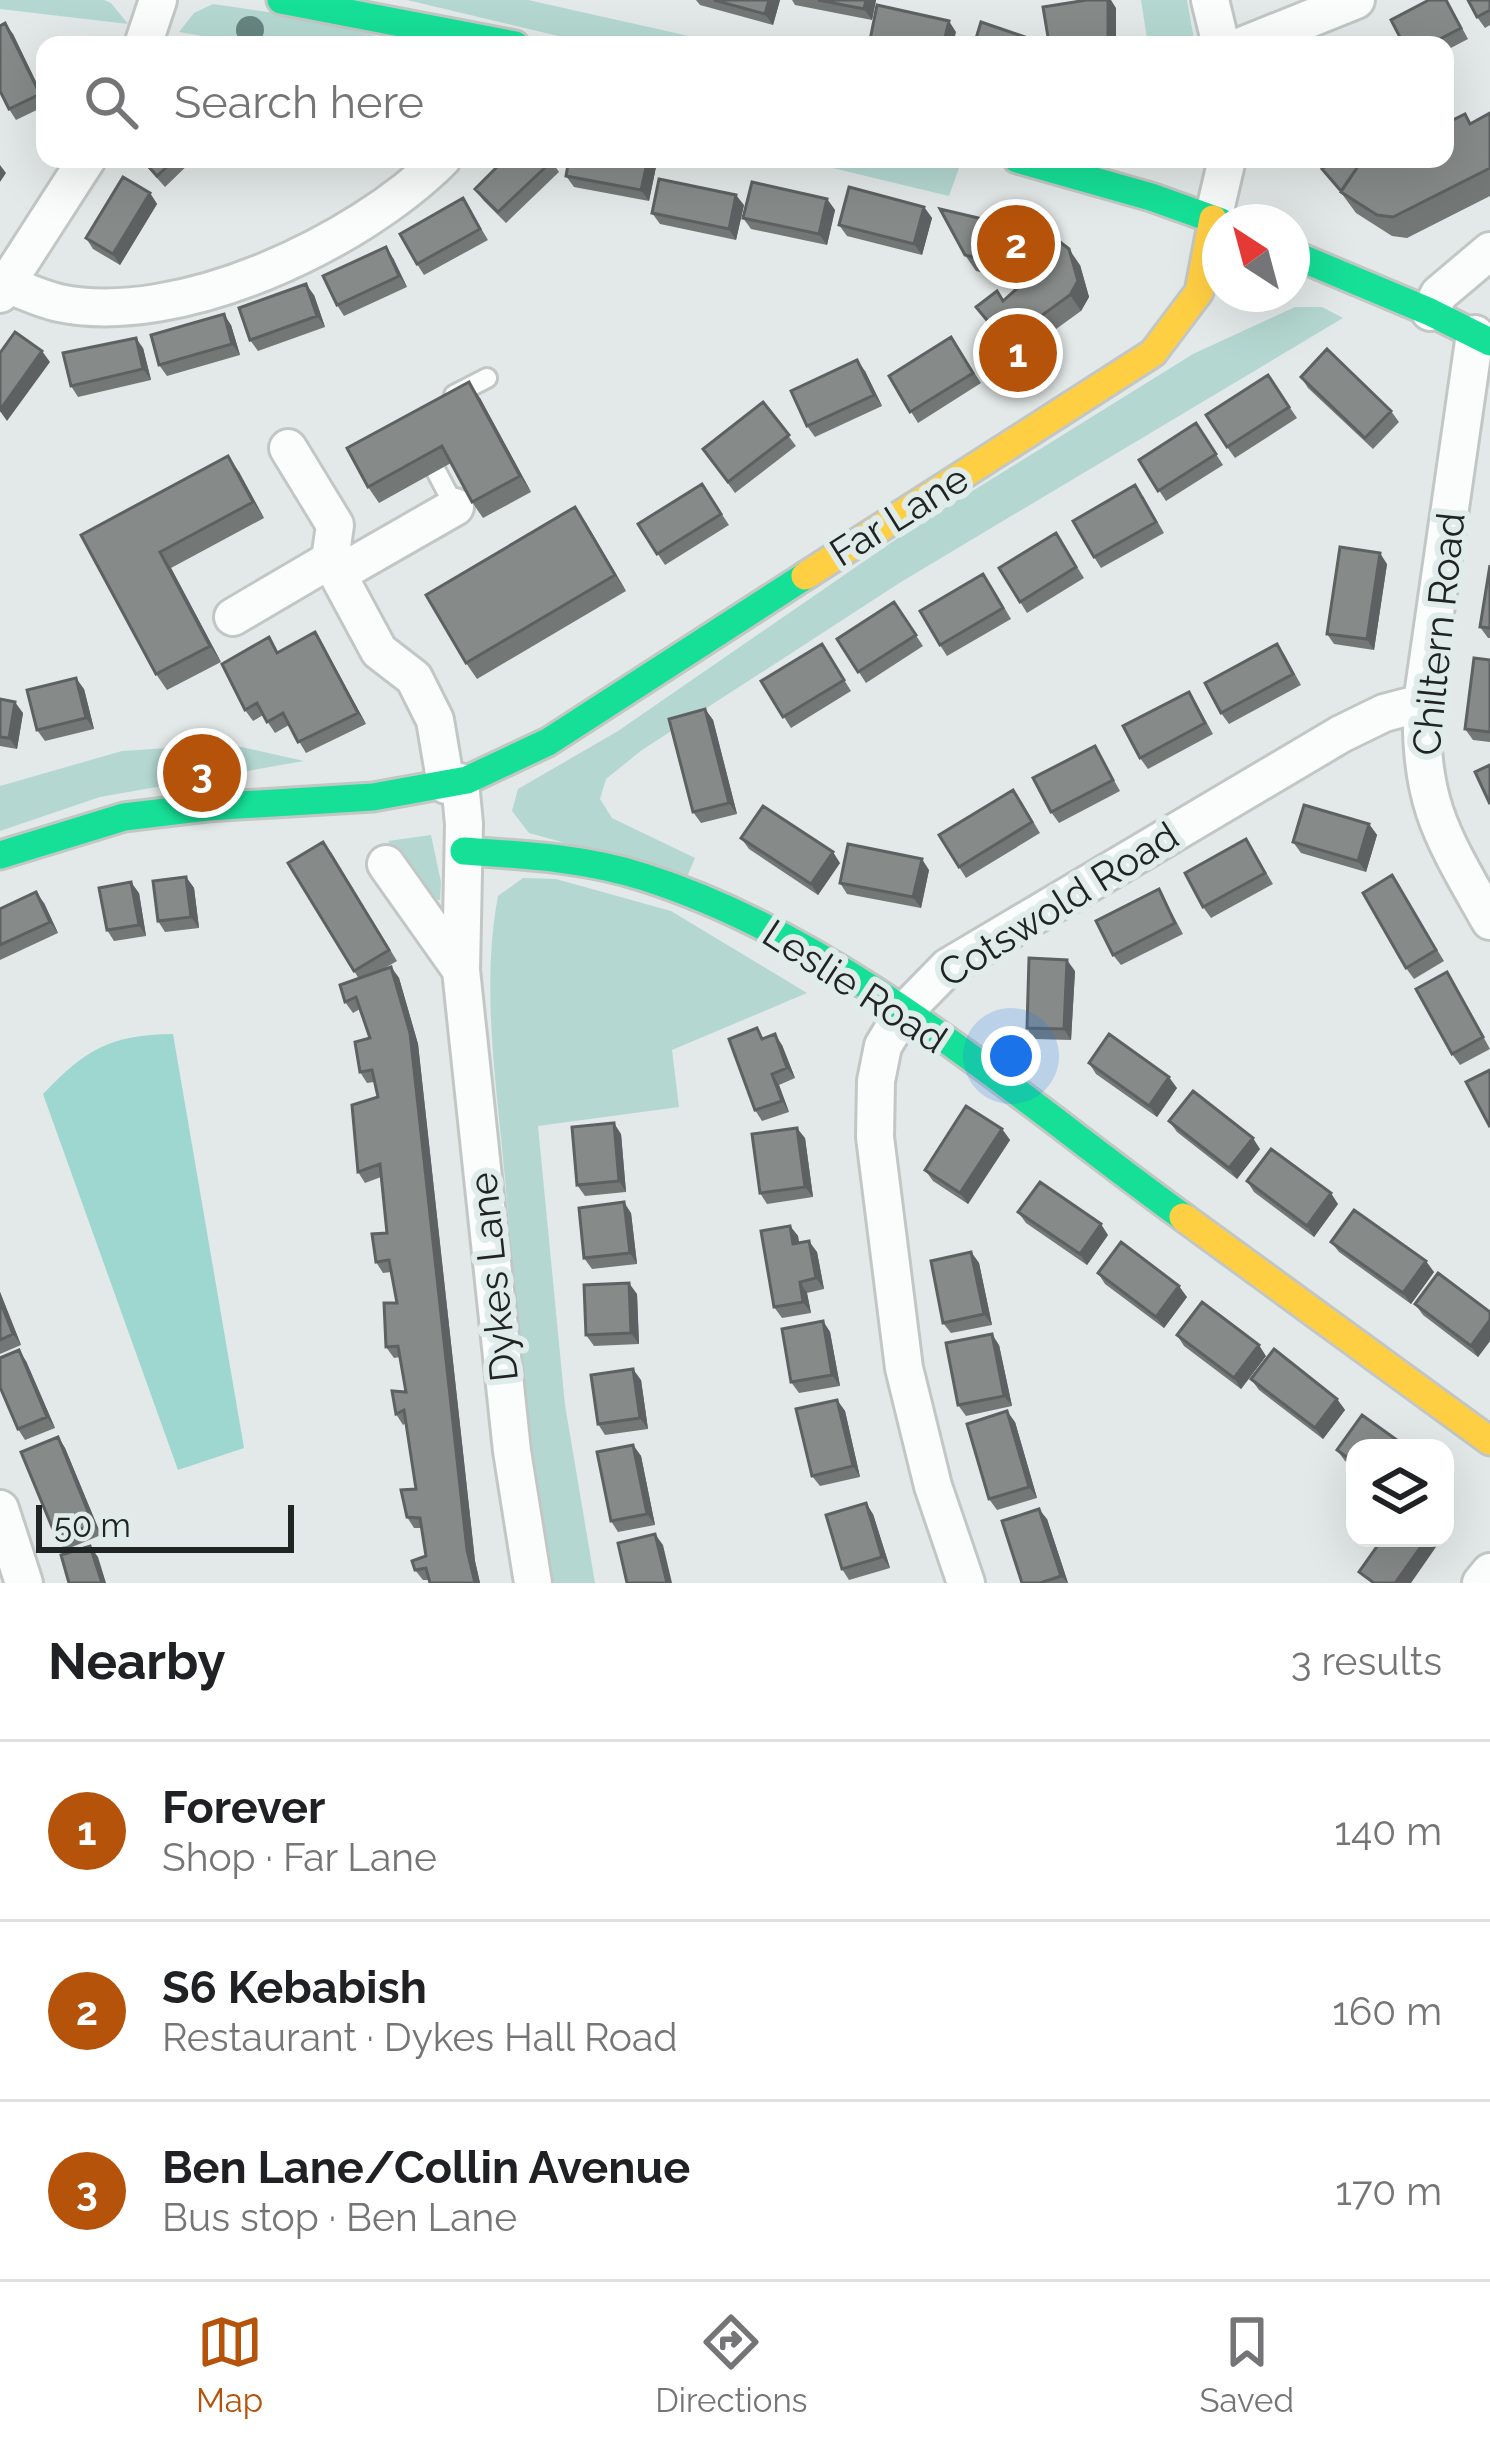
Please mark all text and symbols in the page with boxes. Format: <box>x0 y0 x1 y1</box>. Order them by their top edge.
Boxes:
search box <box>36 36 1454 168</box>
icon: search <box>78 69 144 135</box>
text: Search here <box>174 76 424 129</box>
pin: 2 <box>977 199 1055 289</box>
north arrow <box>1202 204 1310 312</box>
pin: 1 <box>979 308 1057 398</box>
street label: Far Lane <box>821 455 977 575</box>
street label: Chiltern Road <box>1402 510 1474 758</box>
pin: 3 <box>163 728 241 818</box>
street label: Cotswold Road <box>930 812 1186 996</box>
street label: Leslie Road <box>755 910 955 1062</box>
your location <box>981 1026 1041 1086</box>
street label: Dykes Lane <box>459 1170 527 1384</box>
map controls <box>1346 1439 1454 1547</box>
button: layers <box>1346 1439 1454 1547</box>
scale bar <box>36 1499 294 1552</box>
text: 50 m <box>54 1506 131 1545</box>
text: Nearby <box>48 1631 225 1691</box>
text: 3 results <box>1291 1638 1442 1684</box>
text: Forever <box>162 1781 325 1834</box>
text: 1 <box>77 1808 97 1854</box>
text: 140 m <box>1334 1808 1442 1854</box>
text: Shop · Far Lane <box>162 1834 437 1880</box>
text: S6 Kebabish <box>162 1961 427 2014</box>
text: 2 <box>76 1988 98 2034</box>
text: 160 m <box>1332 1988 1442 2034</box>
text: Restaurant · Dykes Hall Road <box>162 2014 677 2060</box>
text: Ben Lane/Collin Avenue <box>162 2141 690 2194</box>
text: 3 <box>76 2168 98 2214</box>
text: 170 m <box>1335 2168 1442 2214</box>
text: Bus stop · Ben Lane <box>162 2194 517 2240</box>
tab: Map <box>196 2309 263 2420</box>
tab: Directions <box>655 2309 808 2420</box>
tab: Saved <box>1200 2309 1294 2420</box>

